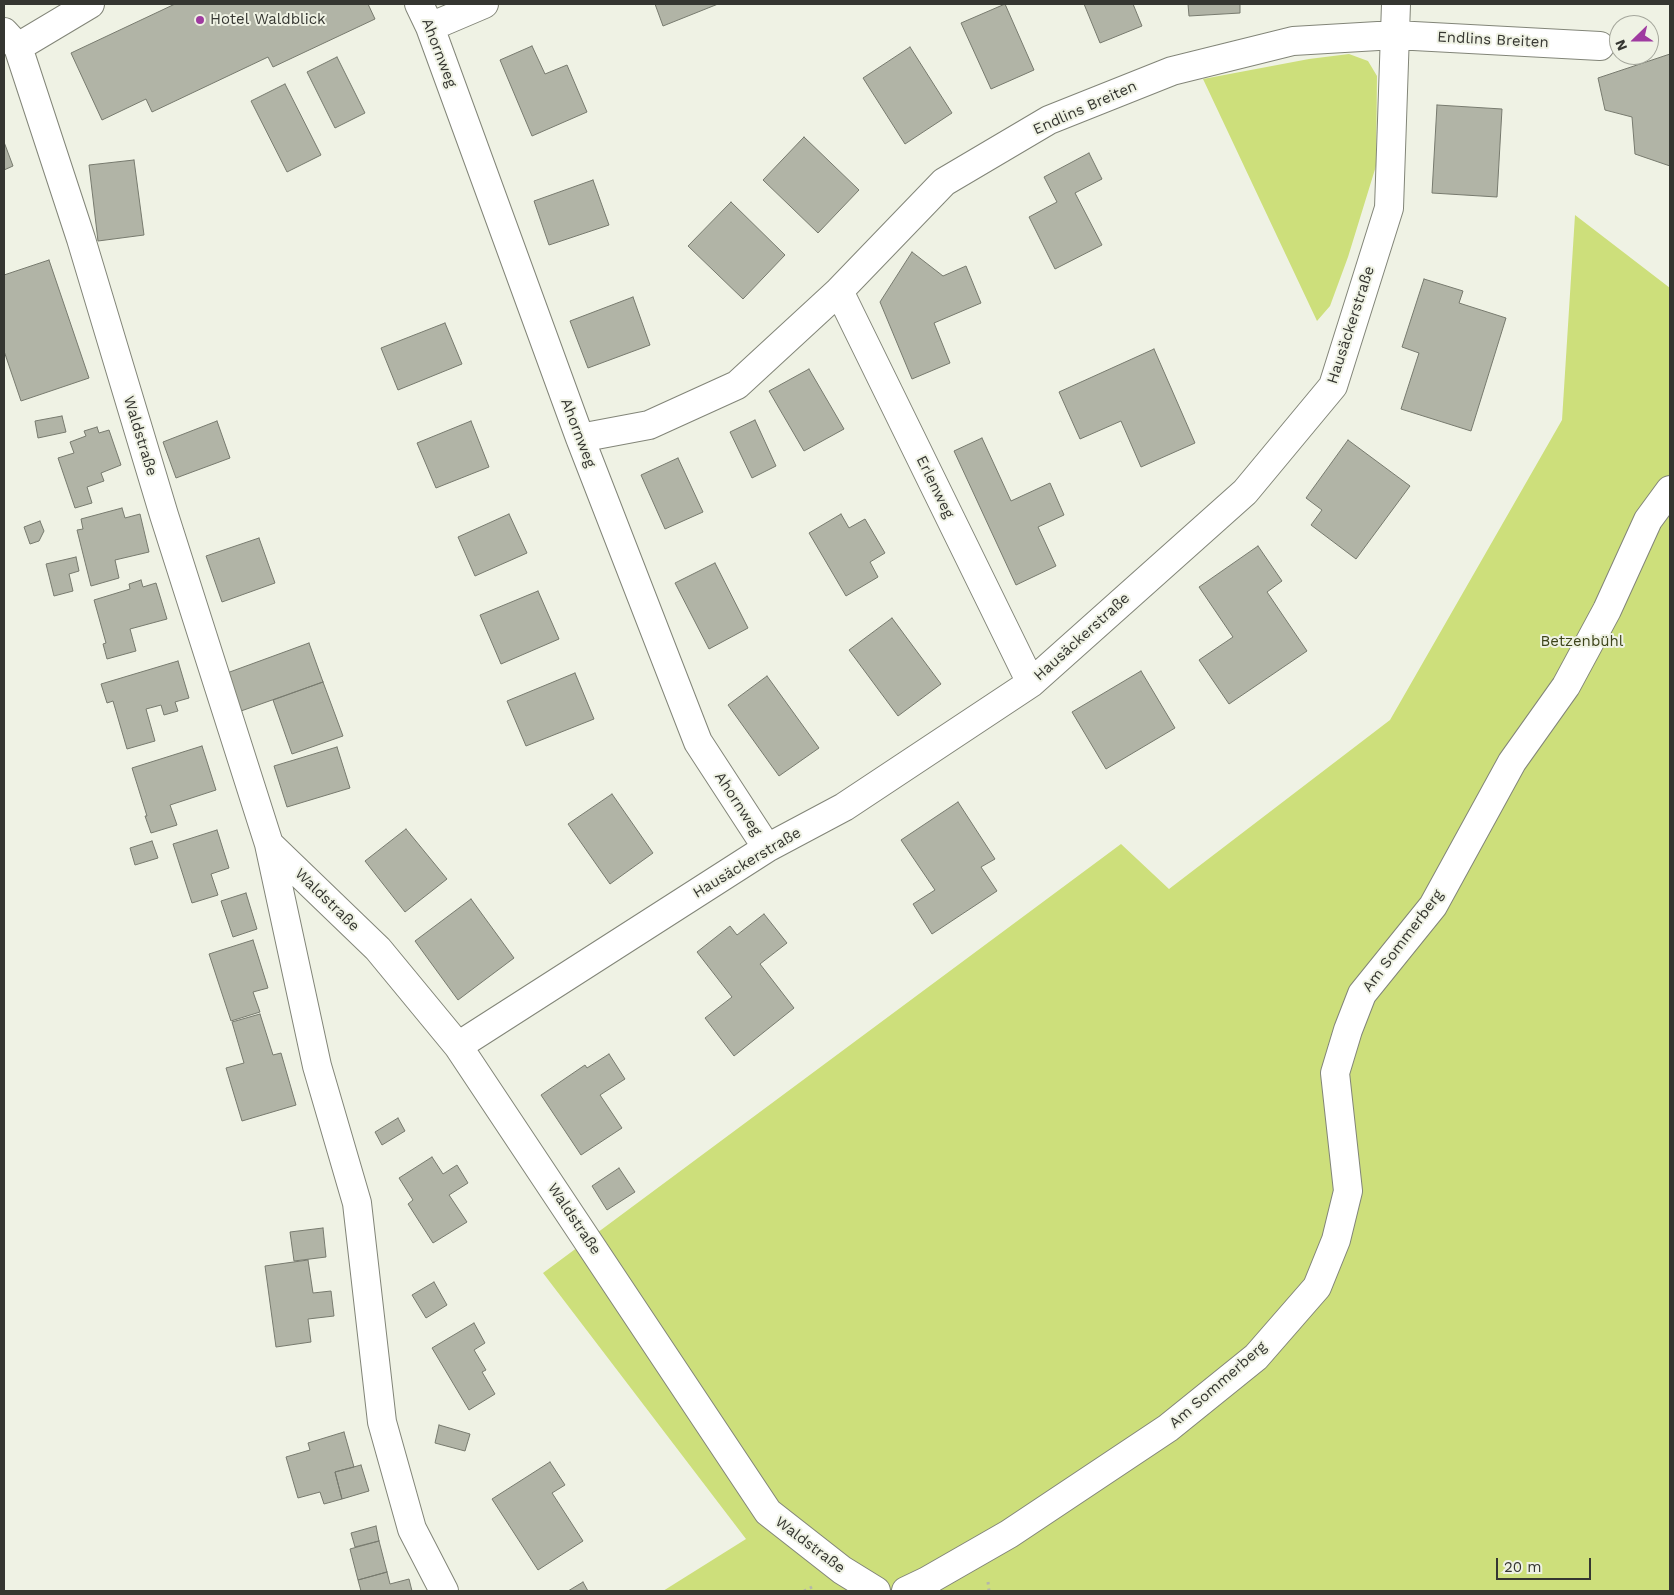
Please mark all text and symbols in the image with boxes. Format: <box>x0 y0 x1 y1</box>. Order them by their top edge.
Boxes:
place label: Hotel Waldblick <box>210 11 326 29</box>
marker: Hotel Waldblick <box>194 14 206 26</box>
north arrow <box>1609 15 1659 65</box>
street label: Ahornweg <box>418 16 460 90</box>
street label: Endlins Breiten <box>1437 28 1549 52</box>
text: N <box>1612 37 1630 53</box>
street label: Endlins Breiten <box>1030 77 1140 139</box>
street label: Hausäckerstraße <box>1323 264 1379 386</box>
street label: Waldstraße <box>119 394 161 478</box>
street label: Ahornweg <box>557 396 599 470</box>
street label: Erlenweg <box>912 453 958 521</box>
street label: Hausäckerstraße <box>1030 589 1134 685</box>
park label: Betzenbühl <box>1541 633 1623 651</box>
street label: Ahornweg <box>711 769 765 839</box>
street label: Hausäckerstraße <box>690 824 804 902</box>
street label: Waldstraße <box>291 865 363 935</box>
street label: Am Sommerberg <box>1359 886 1447 996</box>
street label: Waldstraße <box>543 1180 605 1258</box>
street label: Am Sommerberg <box>1166 1338 1270 1432</box>
street label: Waldstraße <box>772 1513 848 1577</box>
scale bar <box>1499 1548 1594 1580</box>
text: 20 m <box>1504 1558 1542 1576</box>

